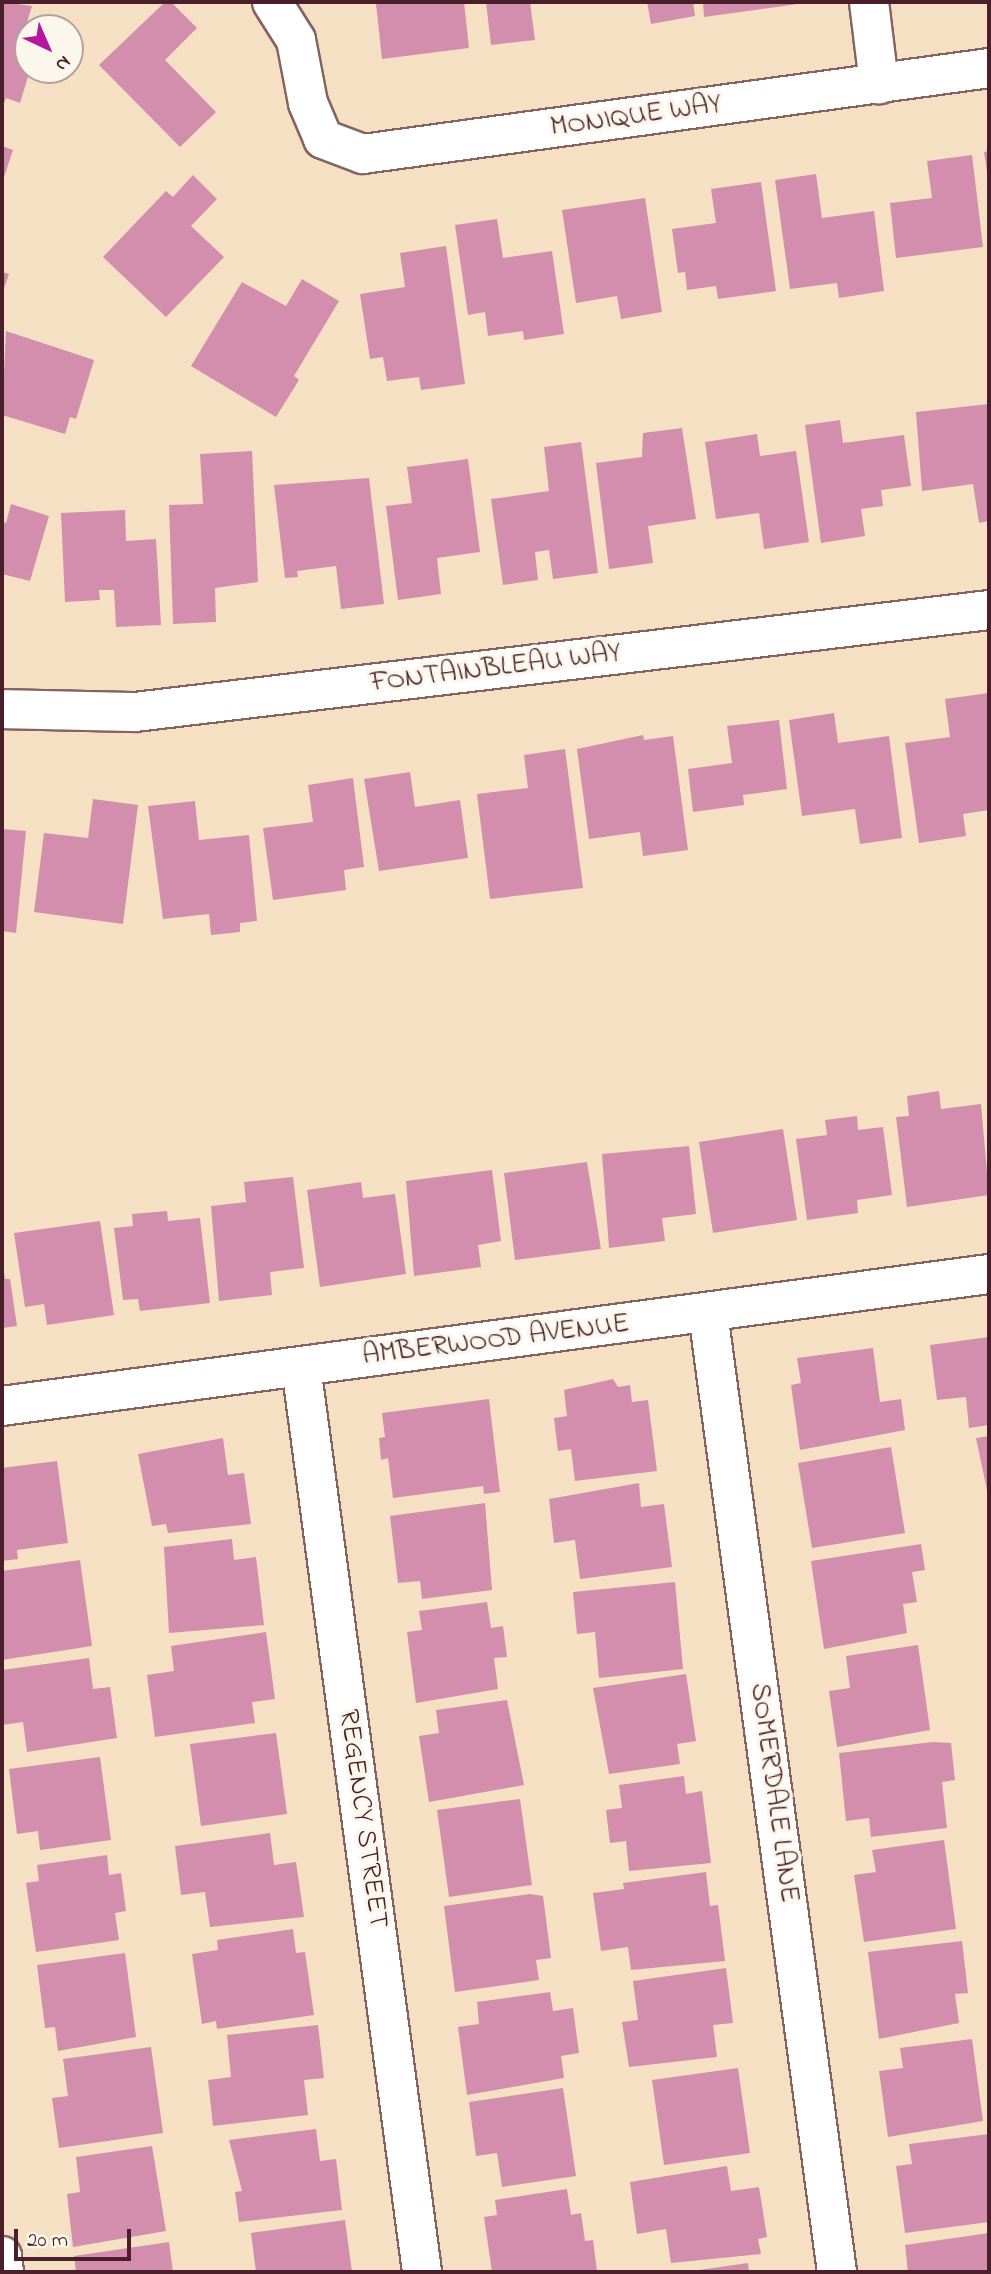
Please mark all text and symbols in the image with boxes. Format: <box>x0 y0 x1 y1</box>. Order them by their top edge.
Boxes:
north arrow <box>14 14 84 84</box>
text: N <box>49 49 77 77</box>
street label: MONIQUE WAY <box>548 88 724 146</box>
street label: FONTAINBLEAU WAY <box>369 637 623 701</box>
street label: AMBERWOOD AVENUE <box>361 1308 631 1374</box>
street label: SOMERDALE LANE <box>741 1681 805 1905</box>
street label: REGENCY STREET <box>330 1707 394 1931</box>
scale bar <box>18 2214 135 2258</box>
text: 20 m <box>27 2226 68 2256</box>

